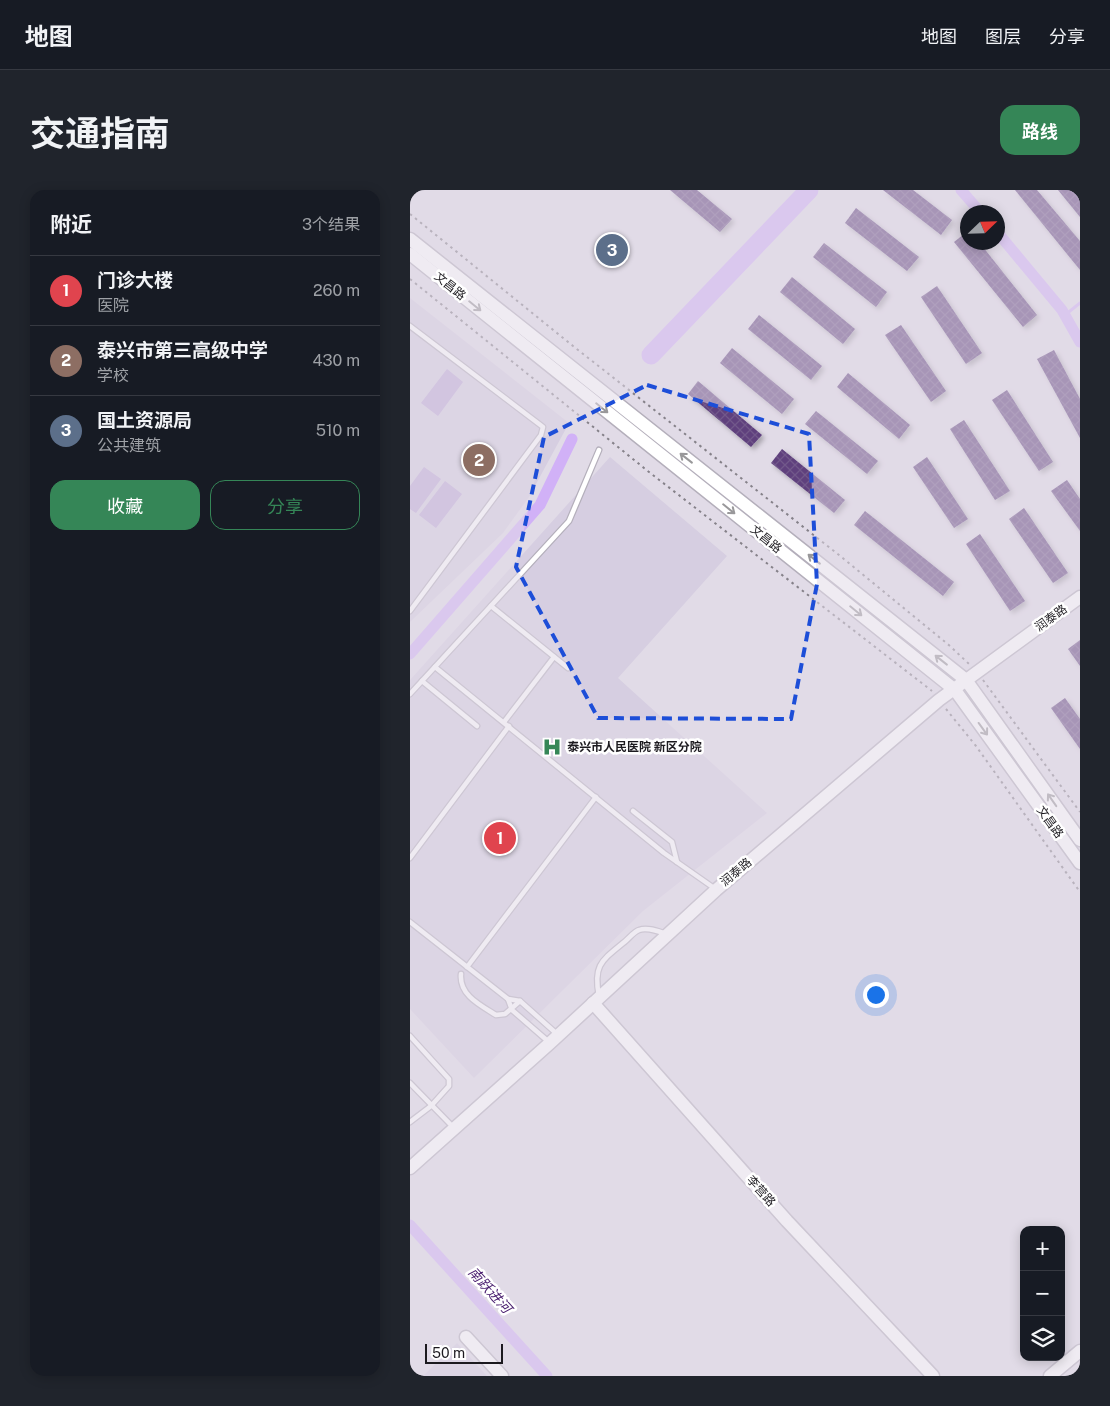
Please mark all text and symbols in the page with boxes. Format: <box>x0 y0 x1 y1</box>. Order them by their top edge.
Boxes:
text: 地图 <box>25 22 73 50</box>
text: 地图 <box>921 26 957 47</box>
text: 图层 <box>985 26 1021 47</box>
text: 分享 <box>1049 26 1085 47</box>
button: 路线 <box>1000 105 1080 155</box>
text: 交通指南 <box>30 113 170 154</box>
north arrow <box>960 205 1005 250</box>
text: 附近 <box>50 212 92 237</box>
text: 3个结果 <box>302 215 360 234</box>
pin: 3 <box>596 231 628 269</box>
text: 门诊大楼 <box>97 269 173 291</box>
street label: 文昌路 <box>432 269 468 303</box>
text: 1 <box>63 281 69 300</box>
text: 260 m <box>313 281 360 300</box>
text: 医院 <box>97 296 129 315</box>
one-way arrow <box>469 301 482 312</box>
text: 泰兴市第三高级中学 <box>97 339 268 361</box>
text: 2 <box>61 351 71 370</box>
text: 430 m <box>312 351 360 370</box>
text: 学校 <box>97 366 129 385</box>
one-way arrow <box>595 402 608 413</box>
text: 国土资源局 <box>97 409 192 431</box>
text: 3 <box>61 421 71 440</box>
text: 510 m <box>316 421 360 440</box>
text: 公共建筑 <box>97 436 161 455</box>
pin: 2 <box>463 441 495 479</box>
one-way arrow <box>680 452 693 463</box>
button: 收藏 <box>50 480 200 530</box>
button: 分享 <box>210 480 360 530</box>
one-way arrow <box>722 504 735 515</box>
street label: 文昌路 <box>748 522 784 556</box>
one-way arrow <box>807 553 820 564</box>
street label: 润泰路 <box>1032 602 1070 634</box>
one-way arrow <box>849 605 862 616</box>
one-way arrow <box>935 654 948 665</box>
one-way arrow <box>978 722 989 735</box>
hospital icon: 泰兴市人民医院 新区分院 <box>541 736 563 758</box>
place label: 泰兴市人民医院 新区分院 <box>567 740 702 754</box>
one-way arrow <box>1047 793 1057 807</box>
street label: 文昌路 <box>1034 803 1066 841</box>
pin: 1 <box>484 819 516 857</box>
street label: 润泰路 <box>718 855 754 889</box>
your location <box>863 982 889 1008</box>
street label: 李营路 <box>744 1173 778 1209</box>
map controls <box>1020 1226 1065 1361</box>
button: + <box>1020 1226 1065 1271</box>
water label: 南跃进河 <box>465 1264 517 1318</box>
button: − <box>1020 1271 1065 1316</box>
button: layers <box>1020 1316 1065 1361</box>
scale bar <box>425 1341 502 1364</box>
text: 50 m <box>432 1345 465 1361</box>

